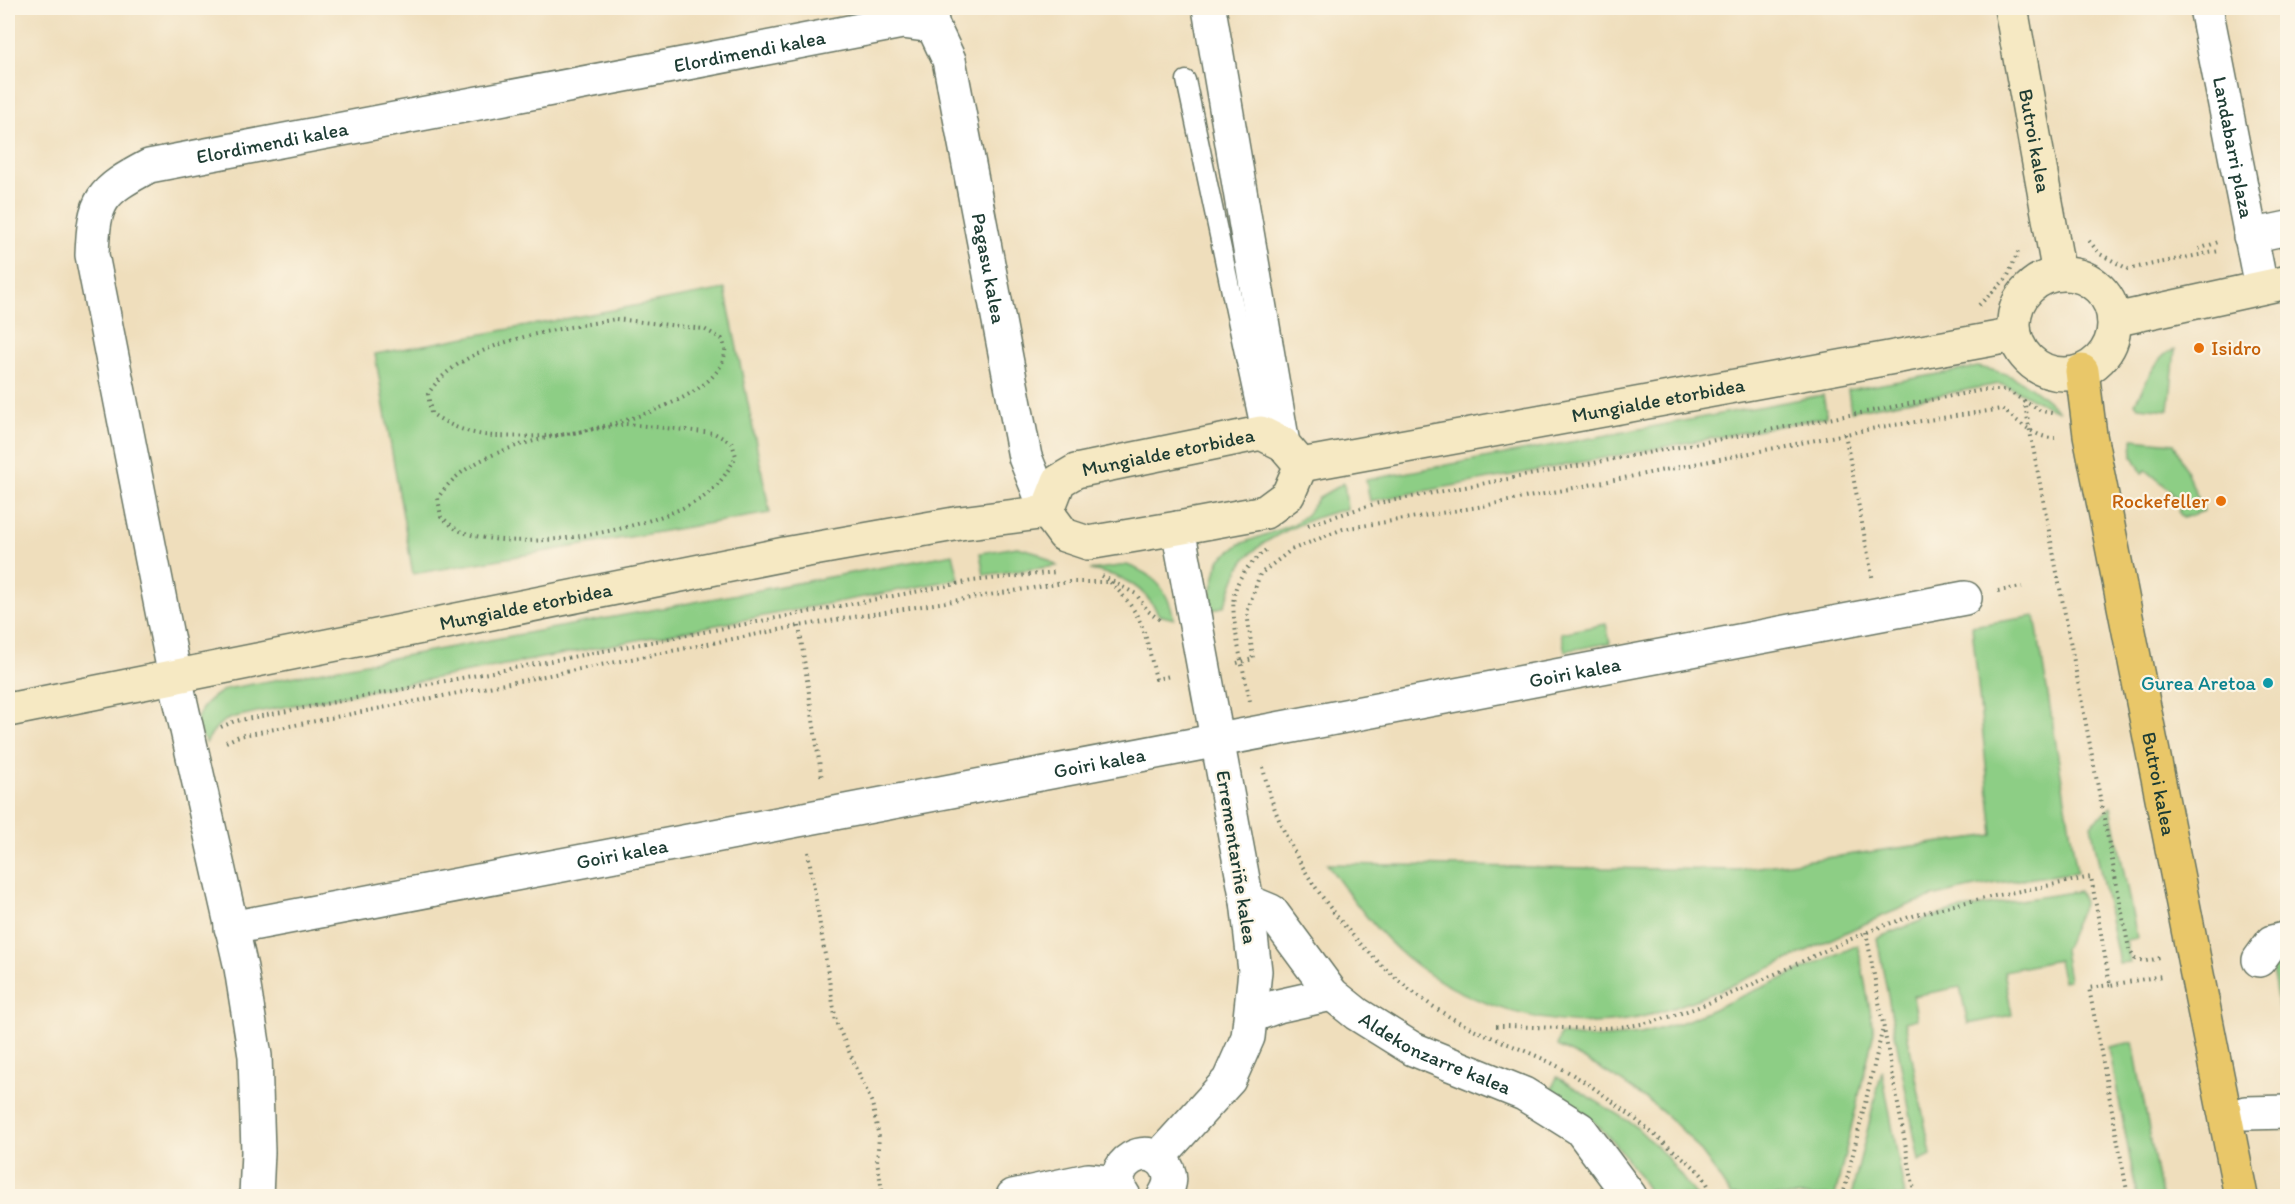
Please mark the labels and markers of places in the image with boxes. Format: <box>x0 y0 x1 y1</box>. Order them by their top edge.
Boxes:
place label: Isidro <box>2211 336 2261 360</box>
marker: Isidro <box>2192 341 2206 355</box>
place label: Rockefeller <box>2112 489 2209 513</box>
marker: Rockefeller <box>2214 494 2228 508</box>
place label: Gurea Aretoa <box>2141 671 2257 695</box>
marker: Gurea Aretoa <box>2261 676 2275 690</box>

